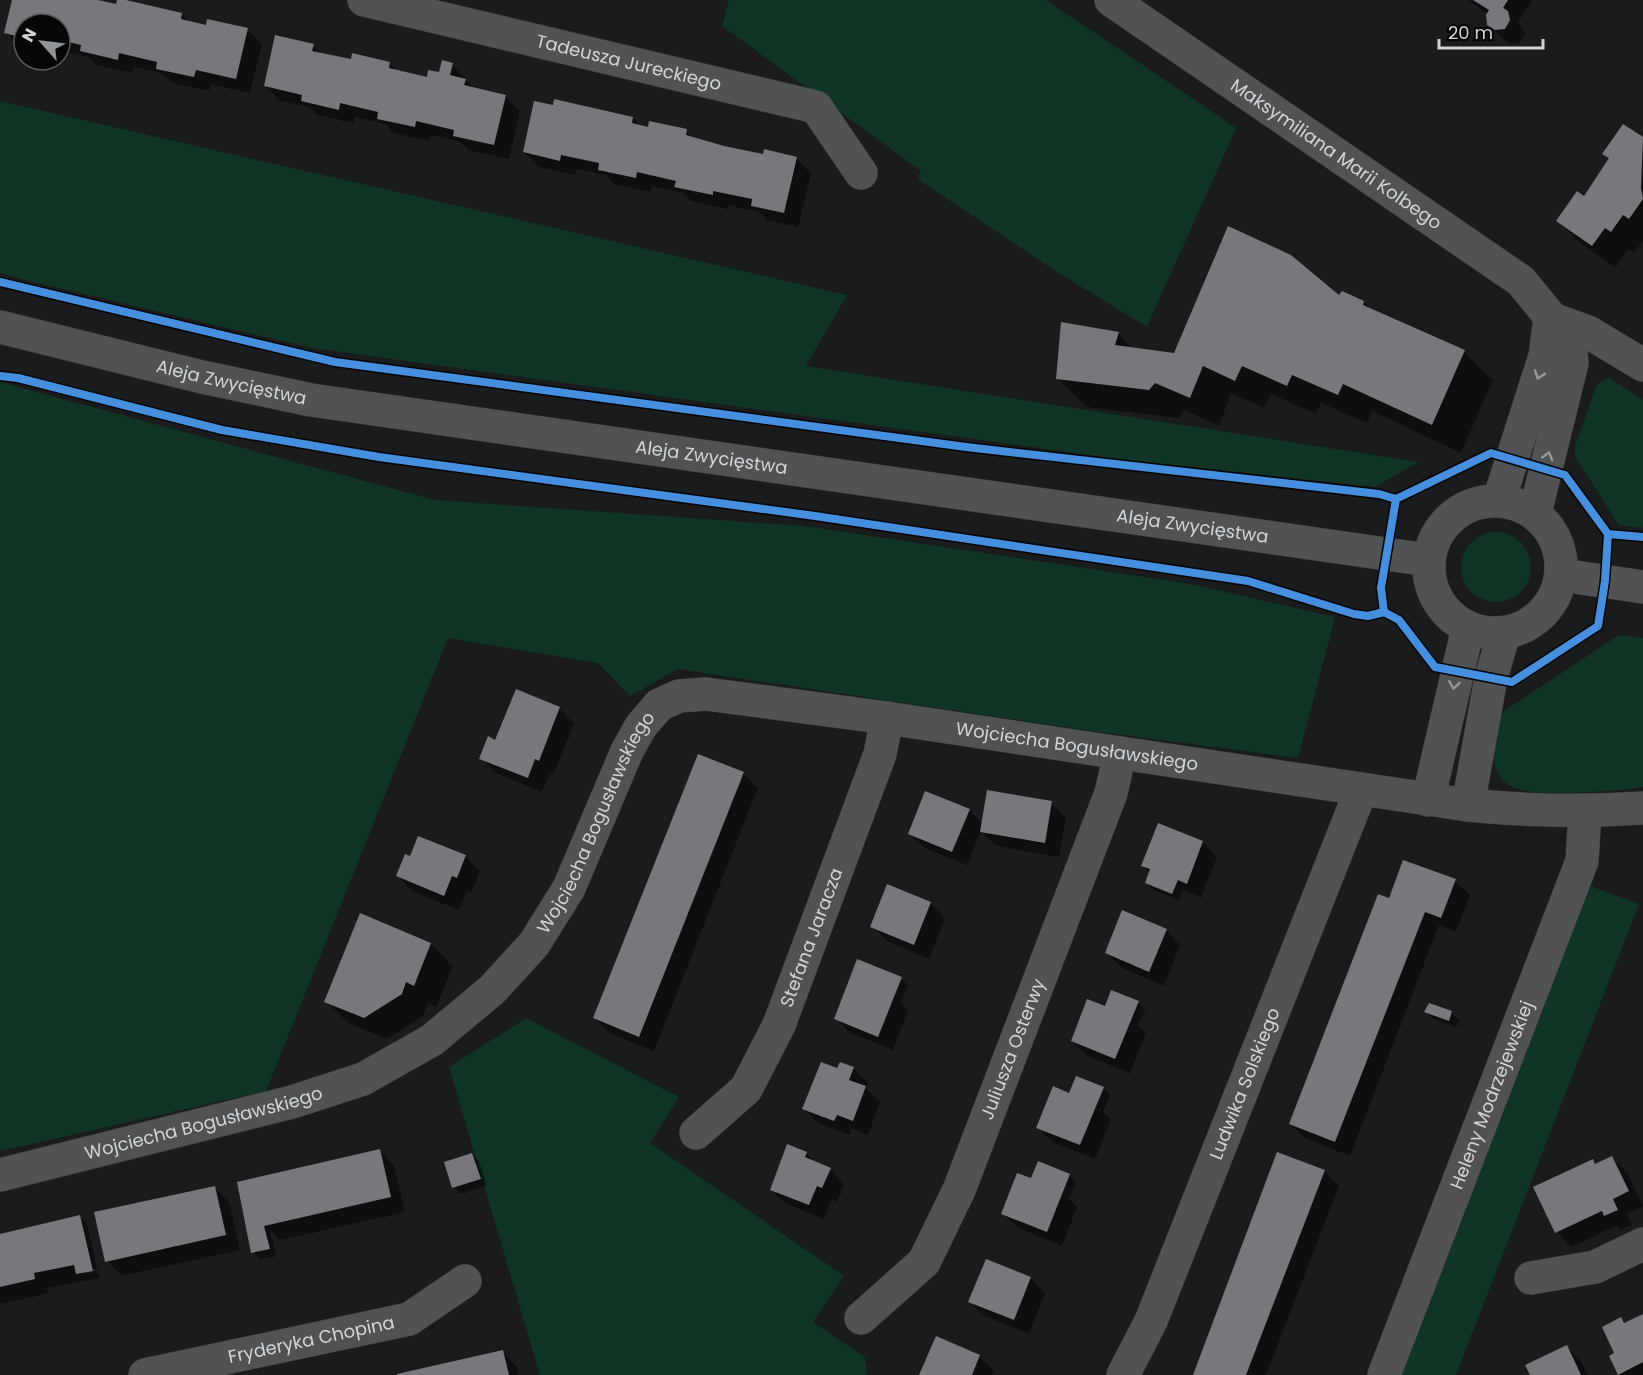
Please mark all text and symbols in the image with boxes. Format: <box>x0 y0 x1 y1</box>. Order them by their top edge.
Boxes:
north arrow <box>12 12 72 72</box>
scale bar <box>1439 12 1542 50</box>
text: 20 m <box>1448 20 1493 45</box>
text: N <box>16 24 42 46</box>
street label: Tadeusza Jureckiego <box>534 28 724 96</box>
street label: Maksymiliana Marii Kolbego <box>1226 73 1447 235</box>
street label: Aleja Zwycięstwa <box>154 353 309 411</box>
one-way arrow <box>1533 369 1546 380</box>
street label: Aleja Zwycięstwa <box>634 434 789 480</box>
one-way arrow <box>1540 452 1553 462</box>
street label: Aleja Zwycięstwa <box>1115 503 1270 549</box>
one-way arrow <box>1448 680 1460 689</box>
street label: Wojciecha Bogusławskiego <box>531 706 660 938</box>
street label: Wojciecha Bogusławskiego <box>954 715 1200 776</box>
street label: Stefana Jaracza <box>774 864 849 1010</box>
street label: Juliusza Osterwy <box>974 975 1051 1123</box>
street label: Heleny Modrzejewskiej <box>1444 997 1539 1193</box>
street label: Ludwika Solskiego <box>1203 1004 1286 1163</box>
street label: Wojciecha Bogusławskiego <box>82 1080 326 1165</box>
street label: Fryderyka Chopina <box>226 1309 397 1369</box>

